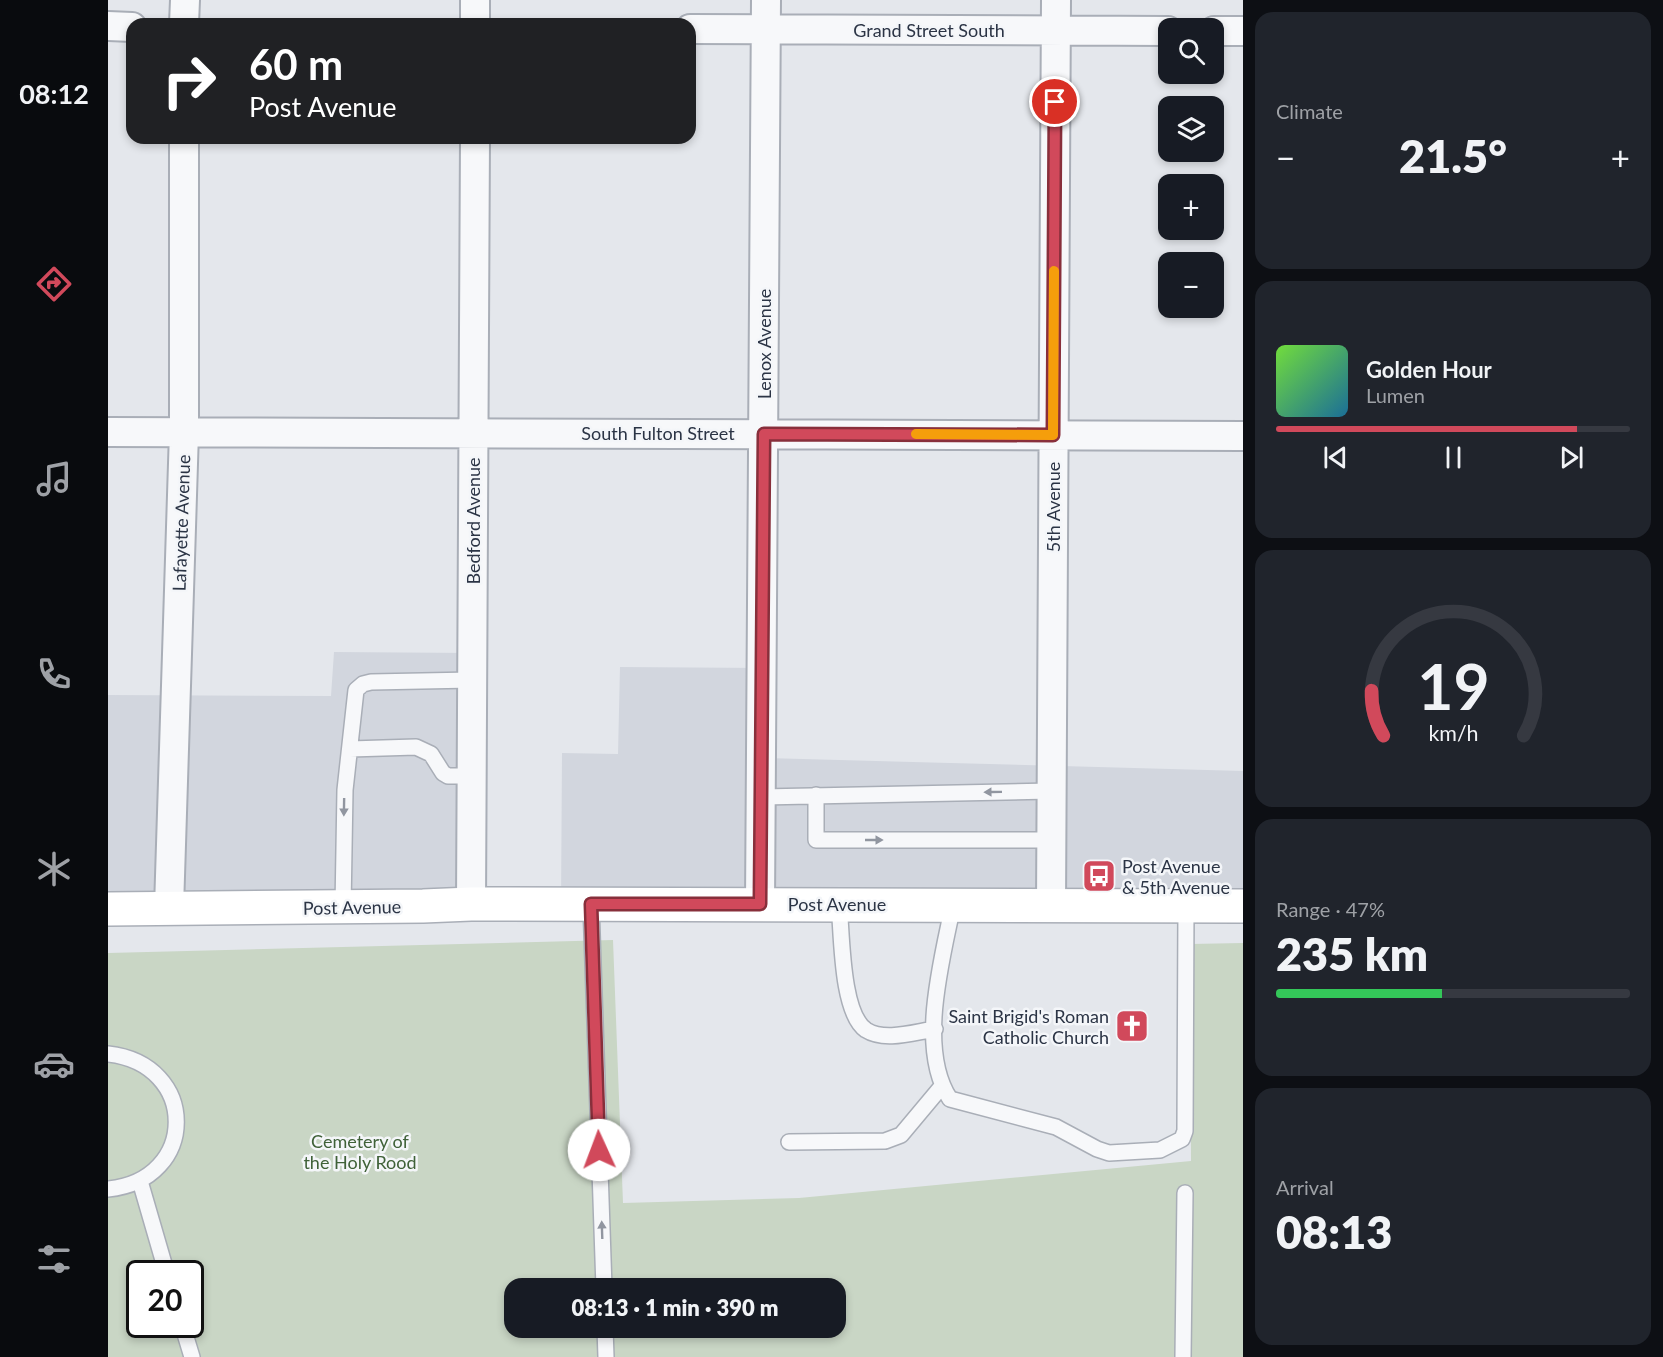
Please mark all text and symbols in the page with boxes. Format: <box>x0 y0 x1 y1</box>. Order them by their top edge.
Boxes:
map controls <box>1158 18 1224 318</box>
button: search <box>1158 18 1224 84</box>
street label: Grand Street South <box>853 19 1005 41</box>
text: 60 m <box>249 39 343 89</box>
icon: right <box>150 42 228 120</box>
pin <box>1029 76 1080 127</box>
text: 08:12 <box>19 77 89 110</box>
icon: arrive <box>1038 85 1071 118</box>
text: Post Avenue <box>249 90 397 123</box>
button: layers <box>1158 96 1224 162</box>
text: Climate <box>1276 99 1343 123</box>
text: 21.5° <box>1399 129 1507 183</box>
text: − <box>1276 137 1295 177</box>
text: + <box>1611 137 1630 177</box>
button: + <box>1158 174 1224 240</box>
button: − <box>1158 252 1224 318</box>
icon: directions <box>33 263 75 305</box>
street label: Lenox Avenue <box>753 289 775 399</box>
text: Golden Hour <box>1366 356 1492 383</box>
text: Lumen <box>1366 383 1425 407</box>
street label: South Fulton Street <box>581 422 735 444</box>
icon: previous <box>1319 441 1352 474</box>
icon: pause <box>1437 441 1470 474</box>
icon: next <box>1555 441 1588 474</box>
street label: Lafayette Avenue <box>168 454 194 592</box>
street label: Bedford Avenue <box>462 457 484 585</box>
icon: music <box>33 458 75 500</box>
street label: 5th Avenue <box>1042 462 1064 552</box>
text: 19 <box>1417 648 1489 723</box>
icon: phone <box>33 653 75 695</box>
text: km/h <box>1428 720 1478 746</box>
one-way arrow <box>983 787 1002 797</box>
one-way arrow <box>339 798 349 817</box>
one-way arrow <box>865 835 884 845</box>
icon: climate <box>33 848 75 890</box>
place label: Post Avenue & 5th Avenue <box>1122 855 1230 898</box>
bus stop icon: Post Avenue & 5th Avenue <box>1081 858 1117 894</box>
street label: Post Avenue <box>788 893 886 915</box>
street label: Post Avenue <box>303 895 401 919</box>
text: Range · 47% <box>1276 897 1385 921</box>
text: 235 km <box>1276 927 1428 981</box>
place label: Saint Brigid's Roman Catholic Church <box>948 1005 1109 1048</box>
church icon: Saint Brigid's Roman Catholic Church <box>1114 1008 1150 1044</box>
icon: car <box>33 1043 75 1085</box>
position arrow <box>567 1118 631 1182</box>
park label: Cemetery of the Holy Rood <box>303 1130 417 1173</box>
text: Arrival <box>1276 1175 1334 1199</box>
text: 08:13 <box>1276 1205 1392 1259</box>
one-way arrow <box>597 1221 606 1240</box>
icon: filters <box>33 1238 75 1280</box>
speed limit sign: 20 <box>126 1260 204 1338</box>
text: 08:13 · 1 min · 390 m <box>572 1294 778 1321</box>

